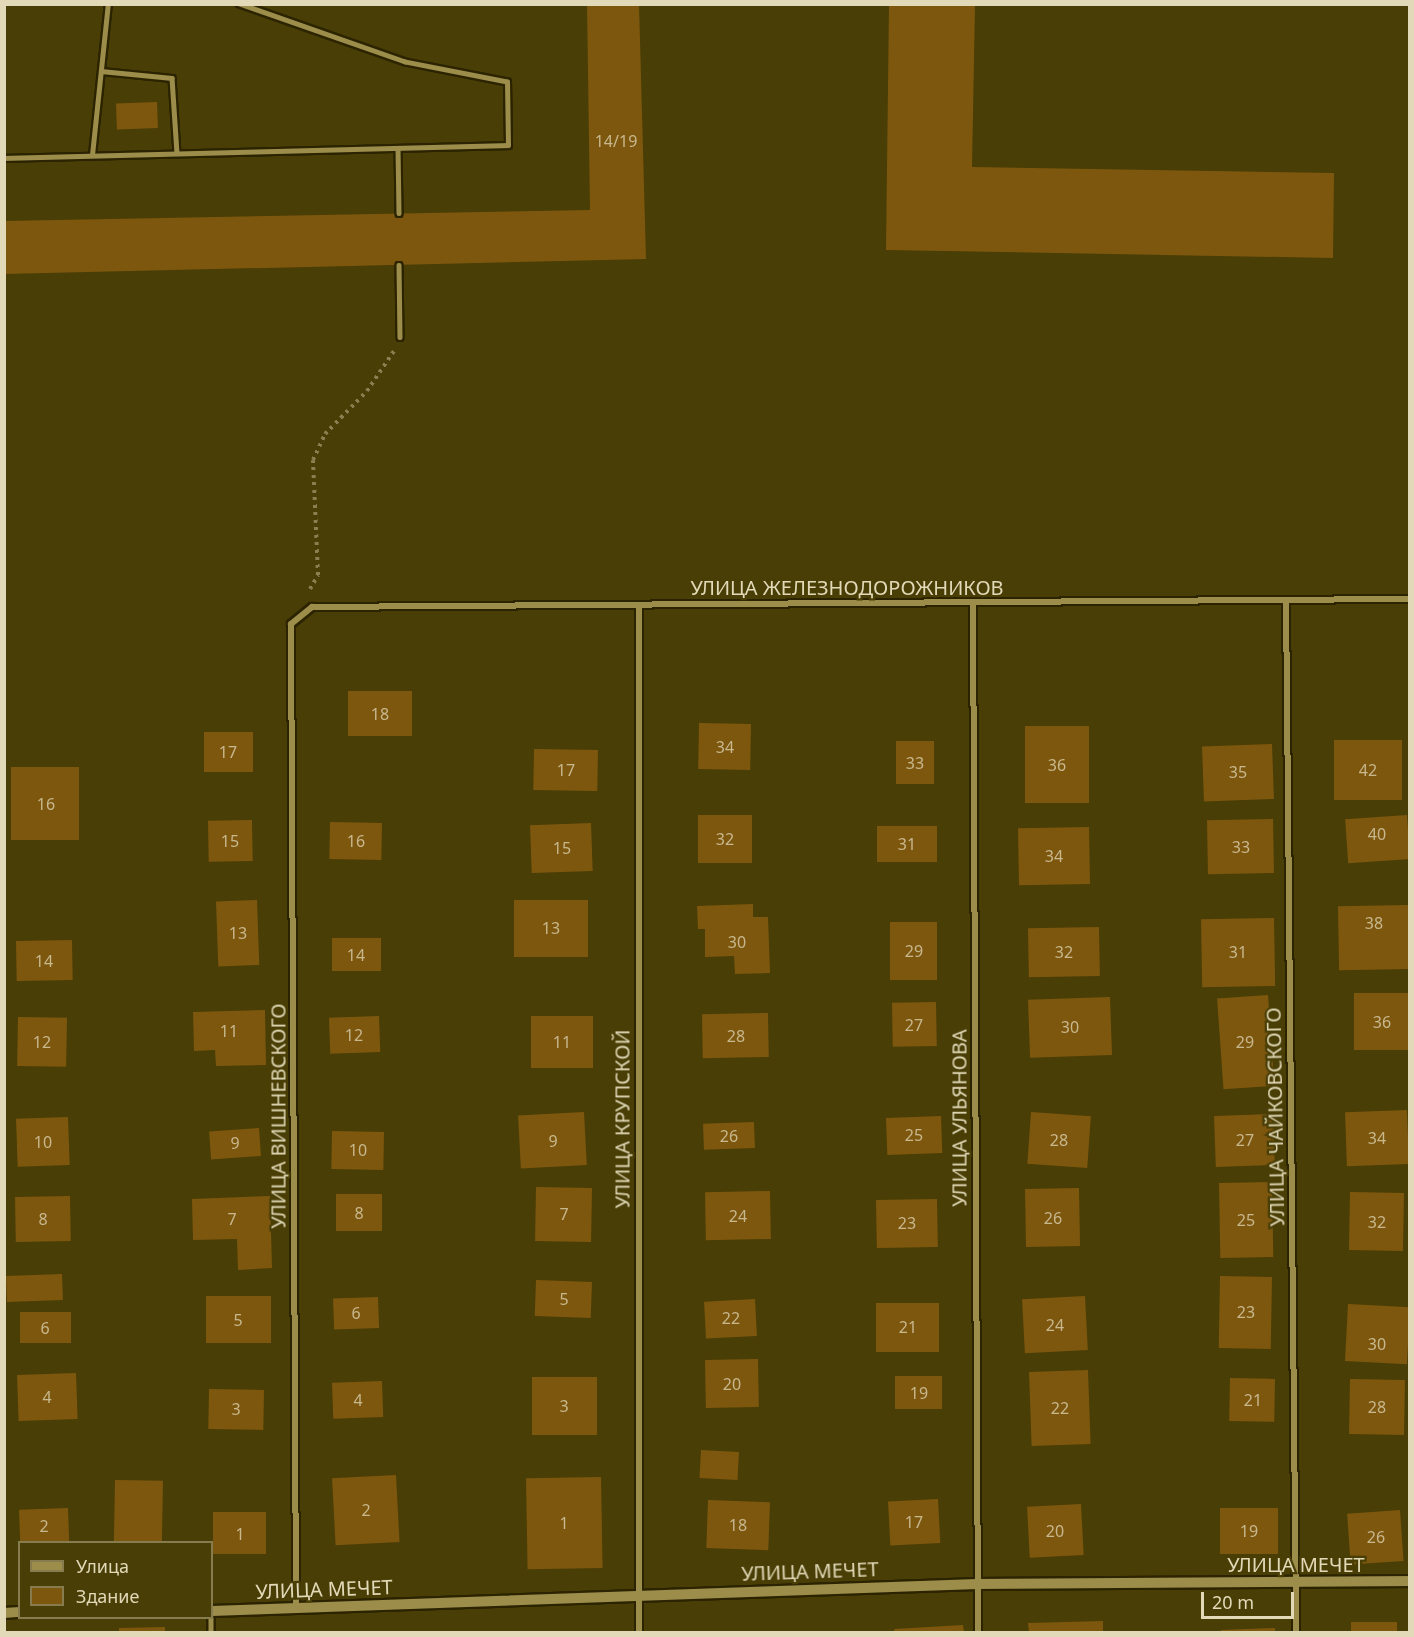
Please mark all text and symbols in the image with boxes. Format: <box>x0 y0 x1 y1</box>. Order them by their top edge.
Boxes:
house number: 14/19 <box>595 131 637 151</box>
street label: УЛИЦА ЖЕЛЕЗНОДОРОЖНИКОВ <box>690 575 1004 599</box>
house number: 18 <box>371 704 389 724</box>
house number: 34 <box>716 737 734 757</box>
house number: 17 <box>219 742 237 762</box>
house number: 33 <box>906 753 924 773</box>
house number: 36 <box>1048 755 1066 775</box>
house number: 17 <box>557 760 575 780</box>
house number: 42 <box>1359 760 1377 780</box>
house number: 35 <box>1229 762 1247 782</box>
house number: 16 <box>37 794 55 814</box>
house number: 40 <box>1368 824 1386 844</box>
house number: 32 <box>716 829 734 849</box>
house number: 15 <box>221 831 239 851</box>
house number: 16 <box>347 831 365 851</box>
house number: 31 <box>898 834 916 854</box>
house number: 33 <box>1232 837 1250 857</box>
house number: 15 <box>553 838 571 858</box>
house number: 34 <box>1045 846 1063 866</box>
house number: 38 <box>1365 913 1383 933</box>
house number: 13 <box>542 918 560 938</box>
house number: 13 <box>229 923 247 943</box>
house number: 30 <box>728 932 746 952</box>
house number: 29 <box>905 941 923 961</box>
house number: 32 <box>1055 942 1073 962</box>
house number: 31 <box>1229 942 1247 962</box>
house number: 14 <box>347 945 365 965</box>
house number: 14 <box>35 951 53 971</box>
street label: УЛИЦА ВИШНЕВСКОГО <box>266 1003 290 1229</box>
street label: УЛИЦА ЧАЙКОВСКОГО <box>1261 1007 1289 1227</box>
house number: 36 <box>1373 1012 1391 1032</box>
house number: 27 <box>905 1015 923 1035</box>
house number: 30 <box>1061 1017 1079 1037</box>
house number: 11 <box>220 1021 238 1041</box>
house number: 12 <box>345 1025 363 1045</box>
house number: 28 <box>727 1026 745 1046</box>
street label: УЛИЦА УЛЬЯНОВА <box>947 1029 971 1207</box>
street label: УЛИЦА КРУПСКОЙ <box>610 1030 634 1208</box>
house number: 12 <box>33 1032 51 1052</box>
house number: 11 <box>553 1032 571 1052</box>
house number: 29 <box>1236 1032 1254 1052</box>
house number: 25 <box>905 1125 923 1145</box>
house number: 26 <box>720 1126 738 1146</box>
house number: 34 <box>1368 1128 1386 1148</box>
house number: 28 <box>1050 1130 1068 1150</box>
house number: 27 <box>1236 1130 1254 1150</box>
house number: 9 <box>548 1131 558 1151</box>
house number: 10 <box>34 1132 52 1152</box>
house number: 9 <box>230 1133 240 1153</box>
house number: 10 <box>349 1140 367 1160</box>
house number: 8 <box>354 1203 364 1223</box>
house number: 7 <box>559 1204 569 1224</box>
house number: 24 <box>729 1206 747 1226</box>
house number: 26 <box>1044 1208 1062 1228</box>
house number: 8 <box>38 1209 48 1229</box>
house number: 7 <box>227 1209 237 1229</box>
house number: 25 <box>1237 1210 1255 1230</box>
house number: 32 <box>1368 1212 1386 1232</box>
house number: 23 <box>898 1213 916 1233</box>
house number: 5 <box>559 1289 569 1309</box>
house number: 23 <box>1237 1302 1255 1322</box>
house number: 6 <box>351 1303 361 1323</box>
house number: 22 <box>722 1308 740 1328</box>
house number: 5 <box>233 1310 243 1330</box>
house number: 24 <box>1046 1315 1064 1335</box>
house number: 21 <box>899 1317 917 1337</box>
house number: 6 <box>40 1318 50 1338</box>
house number: 30 <box>1368 1334 1386 1354</box>
house number: 20 <box>723 1374 741 1394</box>
house number: 19 <box>910 1383 928 1403</box>
house number: 4 <box>42 1387 52 1407</box>
house number: 4 <box>353 1390 363 1410</box>
house number: 21 <box>1244 1390 1262 1410</box>
house number: 3 <box>559 1396 569 1416</box>
house number: 28 <box>1368 1397 1386 1417</box>
house number: 22 <box>1051 1398 1069 1418</box>
house number: 3 <box>231 1399 241 1419</box>
house number: 2 <box>361 1500 371 1520</box>
house number: 17 <box>905 1512 923 1532</box>
house number: 1 <box>559 1513 569 1533</box>
house number: 18 <box>729 1515 747 1535</box>
house number: 2 <box>39 1516 49 1536</box>
house number: 20 <box>1046 1521 1064 1541</box>
house number: 19 <box>1240 1521 1258 1541</box>
house number: 1 <box>235 1524 245 1544</box>
house number: 26 <box>1367 1527 1385 1547</box>
legend <box>18 1541 213 1619</box>
street label: УЛИЦА МЕЧЕТ <box>1227 1552 1365 1576</box>
text: Улица <box>76 1554 129 1578</box>
street label: УЛИЦА МЕЧЕТ <box>741 1557 879 1585</box>
street label: УЛИЦА МЕЧЕТ <box>255 1575 393 1603</box>
scale bar <box>1204 1580 1297 1618</box>
text: Здание <box>76 1584 139 1608</box>
text: 20 m <box>1212 1590 1254 1614</box>

